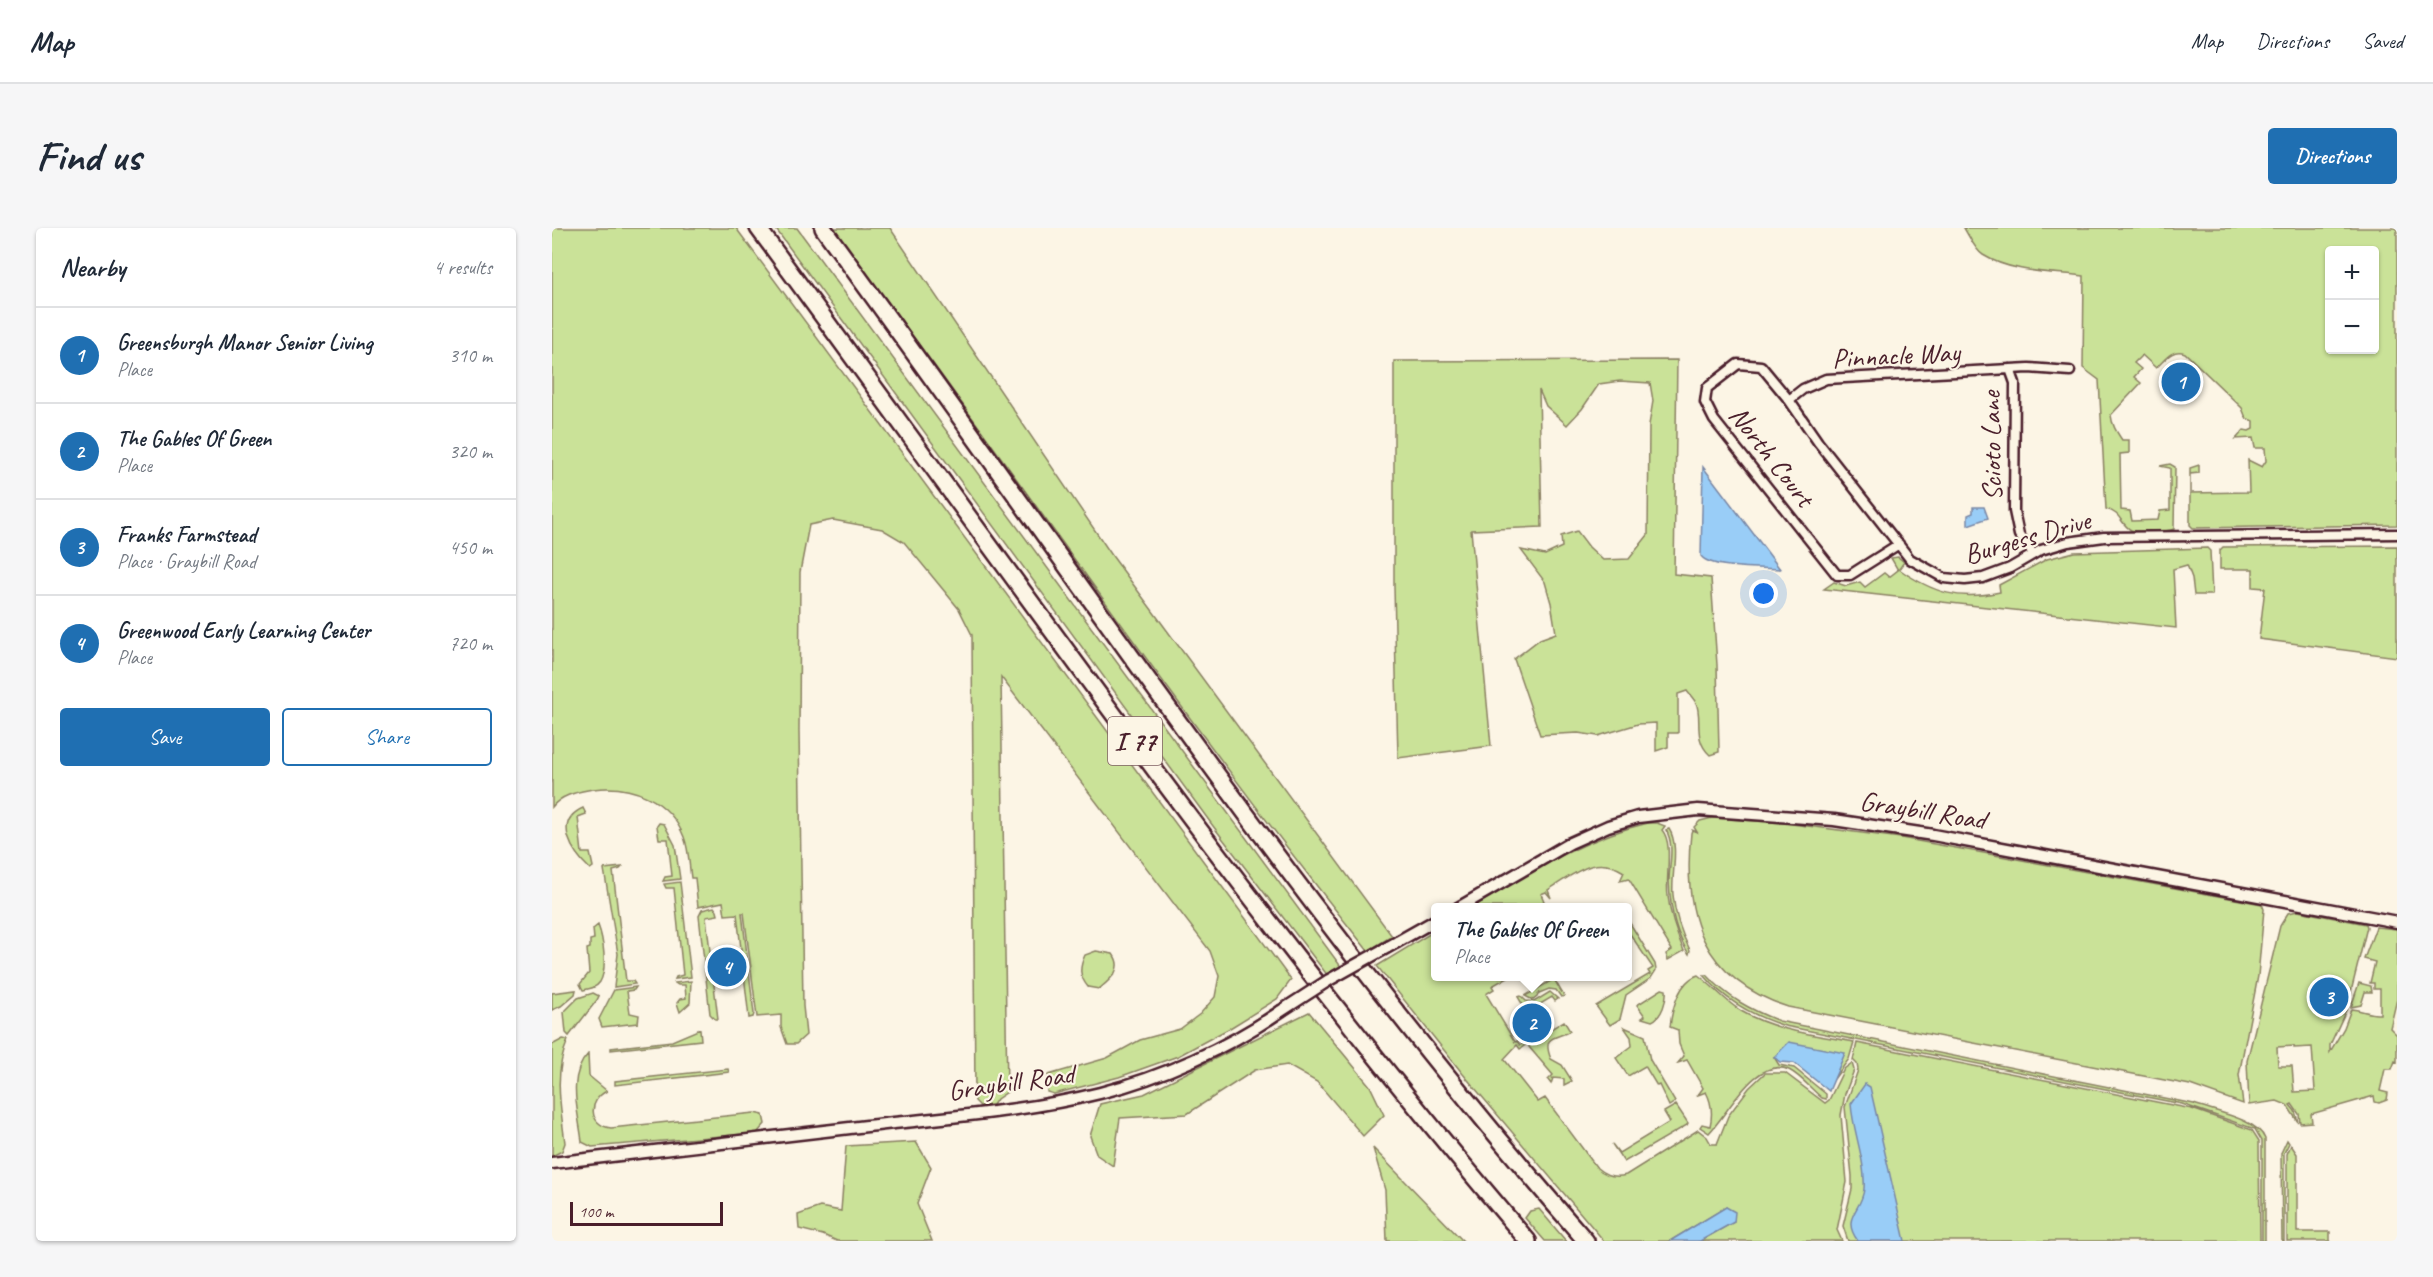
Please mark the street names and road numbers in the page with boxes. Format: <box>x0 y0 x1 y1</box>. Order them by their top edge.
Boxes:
street label: Pinnacle Way <box>1831 334 1963 376</box>
street label: Scioto Lane <box>1973 389 2009 501</box>
street label: North Court <box>1722 398 1824 516</box>
street label: Burgess Drive <box>1960 502 2096 572</box>
road number: I 77 <box>1108 717 1162 765</box>
street label: Graybill Road <box>1858 783 1992 838</box>
street label: Graybill Road <box>946 1055 1080 1108</box>

